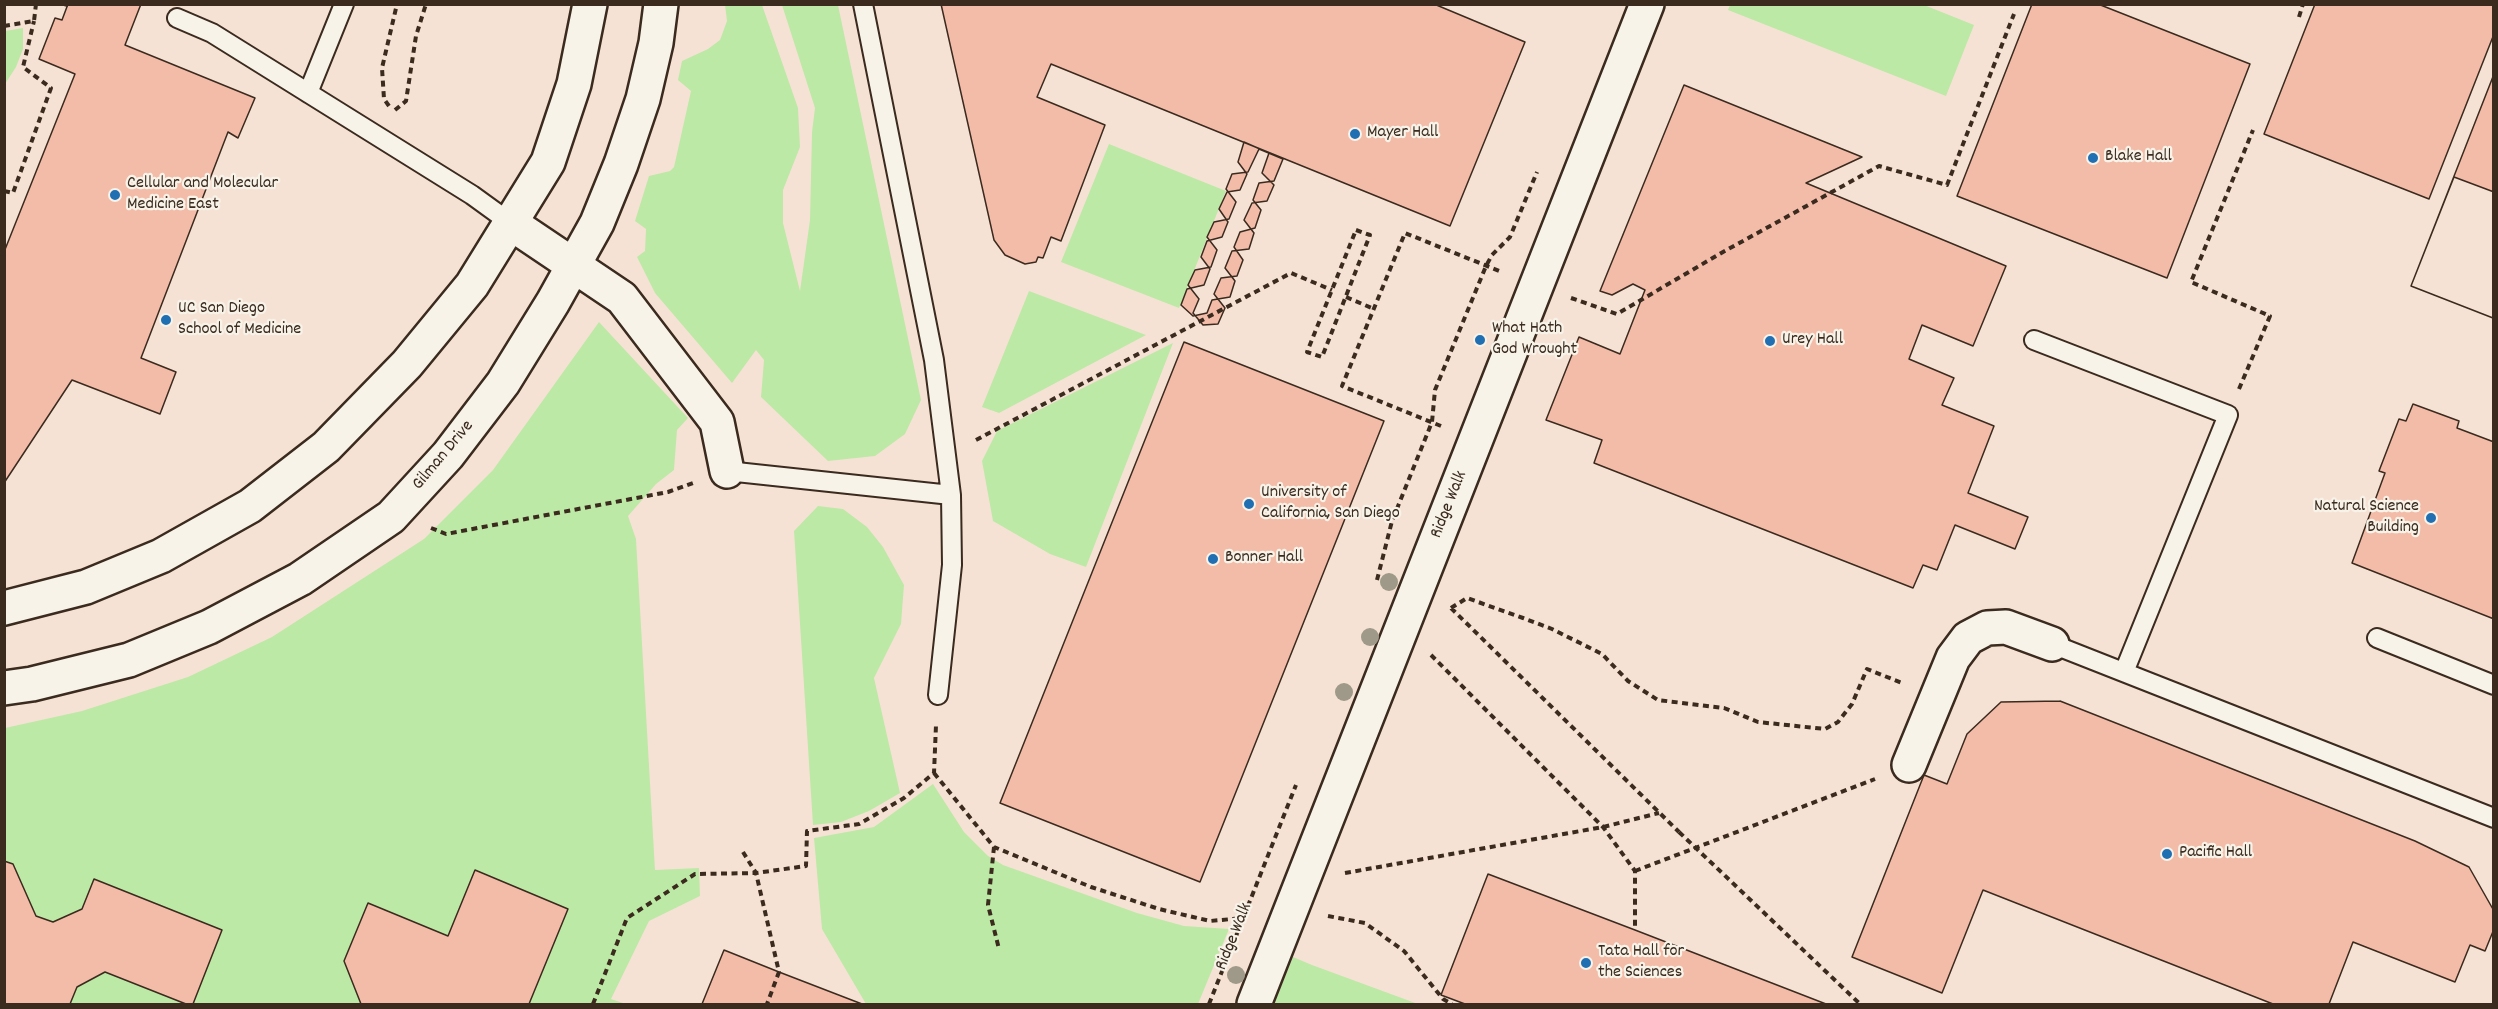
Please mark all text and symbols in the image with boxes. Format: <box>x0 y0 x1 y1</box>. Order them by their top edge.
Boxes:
place label: Mayer Hall <box>1367 123 1438 145</box>
marker: Mayer Hall <box>1348 127 1362 141</box>
place label: Blake Hall <box>2105 147 2172 169</box>
marker: Blake Hall <box>2086 151 2100 165</box>
place label: Cellular and Molecular Medicine East <box>127 174 278 216</box>
marker: Cellular and Molecular Medicine East <box>108 188 122 202</box>
place label: UC San Diego School of Medicine <box>178 299 301 342</box>
marker: UC San Diego School of Medicine <box>159 313 173 327</box>
place label: What Hath God Wrought <box>1492 319 1577 362</box>
place label: Urey Hall <box>1782 330 1843 352</box>
marker: What Hath God Wrought <box>1473 333 1487 347</box>
marker: Urey Hall <box>1763 334 1777 348</box>
street label: Gilman Drive <box>409 417 479 495</box>
street label: Ridge Walk <box>1427 468 1473 542</box>
place label: University of California, San Diego <box>1261 483 1400 526</box>
marker: University of California, San Diego <box>1242 497 1256 511</box>
place label: Natural Science Building <box>2314 497 2419 540</box>
marker: Natural Science Building <box>2424 511 2438 525</box>
place label: Bonner Hall <box>1225 548 1303 570</box>
marker: Bonner Hall <box>1206 552 1220 566</box>
place label: Pacific Hall <box>2179 843 2252 865</box>
marker: Pacific Hall <box>2160 847 2174 861</box>
street label: Ridge Walk <box>1212 900 1258 974</box>
place label: Tata Hall for the Sciences <box>1598 942 1684 984</box>
marker: Tata Hall for the Sciences <box>1579 956 1593 970</box>

